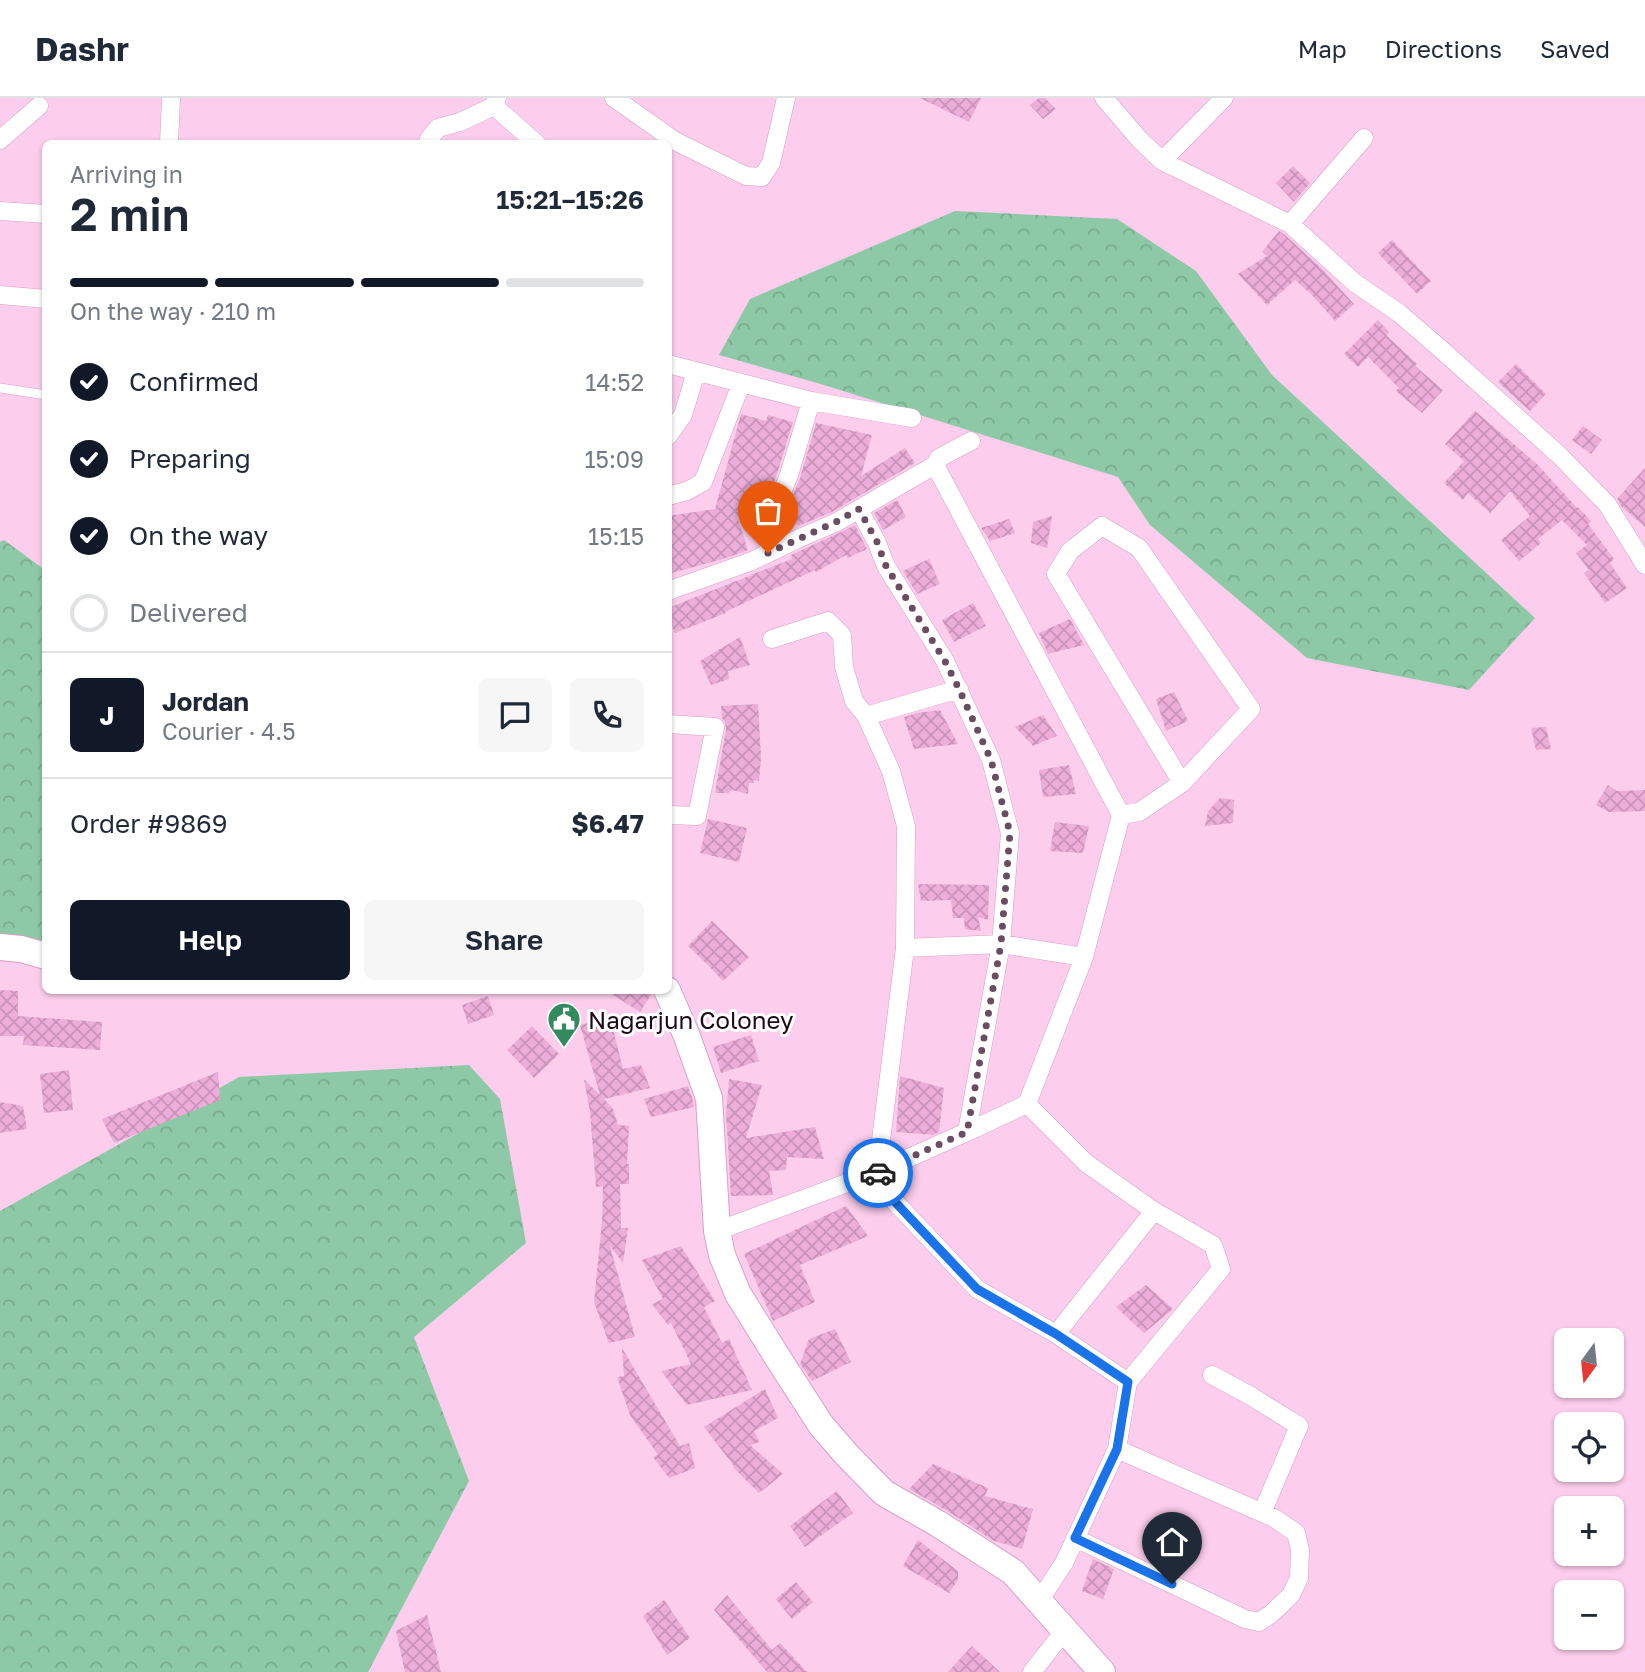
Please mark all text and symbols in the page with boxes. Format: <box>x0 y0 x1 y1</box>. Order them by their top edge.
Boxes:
text: Dashr <box>35 29 129 68</box>
text: Map <box>1298 34 1347 63</box>
text: Directions <box>1385 34 1502 63</box>
text: Saved <box>1540 34 1610 63</box>
text: Arriving in <box>70 160 183 188</box>
text: 15:21–15:26 <box>496 184 644 215</box>
text: 2 min <box>70 186 190 241</box>
text: On the way · 210 m <box>70 297 276 325</box>
icon: check <box>70 363 108 401</box>
text: Confirmed <box>129 366 259 397</box>
text: 14:52 <box>585 368 644 396</box>
icon: check <box>70 440 108 478</box>
text: Preparing <box>129 443 251 474</box>
text: 15:09 <box>584 445 644 473</box>
pin <box>738 481 798 553</box>
icon: bag <box>749 492 787 530</box>
icon: check <box>70 517 108 555</box>
text: On the way <box>129 520 268 551</box>
text: 15:15 <box>588 522 644 550</box>
text: Delivered <box>129 597 248 628</box>
button: chat <box>478 678 552 752</box>
button: phone <box>570 678 644 752</box>
text: Jordan <box>162 686 249 717</box>
text: J <box>100 700 114 731</box>
text: Courier · 4.5 <box>162 717 295 745</box>
text: Order #9869 <box>70 808 228 839</box>
text: $6.47 <box>571 808 644 839</box>
button: Help <box>70 900 350 980</box>
button: Share <box>364 900 644 980</box>
public building icon: Nagarjun Coloney <box>545 1000 583 1049</box>
place label: Nagarjun Coloney <box>588 1005 793 1034</box>
courier <box>843 1138 913 1208</box>
icon: car <box>859 1154 897 1192</box>
north arrow <box>1554 1328 1624 1398</box>
map controls <box>1554 1328 1624 1650</box>
button: locate <box>1554 1412 1624 1482</box>
button: + <box>1554 1496 1624 1566</box>
pin <box>1142 1512 1202 1584</box>
icon: home <box>1153 1523 1191 1561</box>
button: − <box>1554 1580 1624 1650</box>

